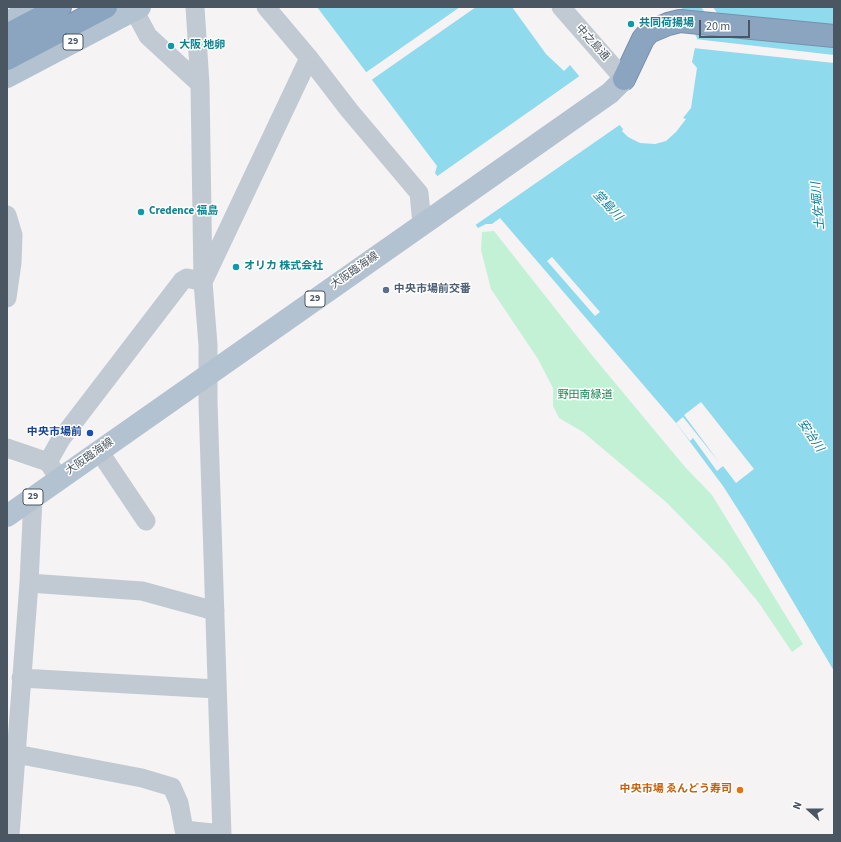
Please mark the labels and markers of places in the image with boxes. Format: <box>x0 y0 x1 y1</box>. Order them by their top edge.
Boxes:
place label: 共同荷揚場 <box>639 17 694 31</box>
marker: 共同荷揚場 <box>626 19 636 29</box>
place label: 大阪 地卵 <box>179 39 225 53</box>
marker: 大阪 地卵 <box>166 41 176 51</box>
place label: Credence 福島 <box>149 205 218 219</box>
marker: Credence 福島 <box>136 207 146 217</box>
place label: オリカ 株式会社 <box>244 260 323 274</box>
marker: オリカ 株式会社 <box>231 262 241 272</box>
place label: 中央市場前交番 <box>394 283 471 297</box>
marker: 中央市場前交番 <box>381 285 391 295</box>
place label: 中央市場前 <box>27 426 82 440</box>
marker: 中央市場前 <box>85 428 95 438</box>
place label: 中央市場 ゑんどう寿司 <box>620 783 732 797</box>
marker: 中央市場 ゑんどう寿司 <box>735 785 745 795</box>

